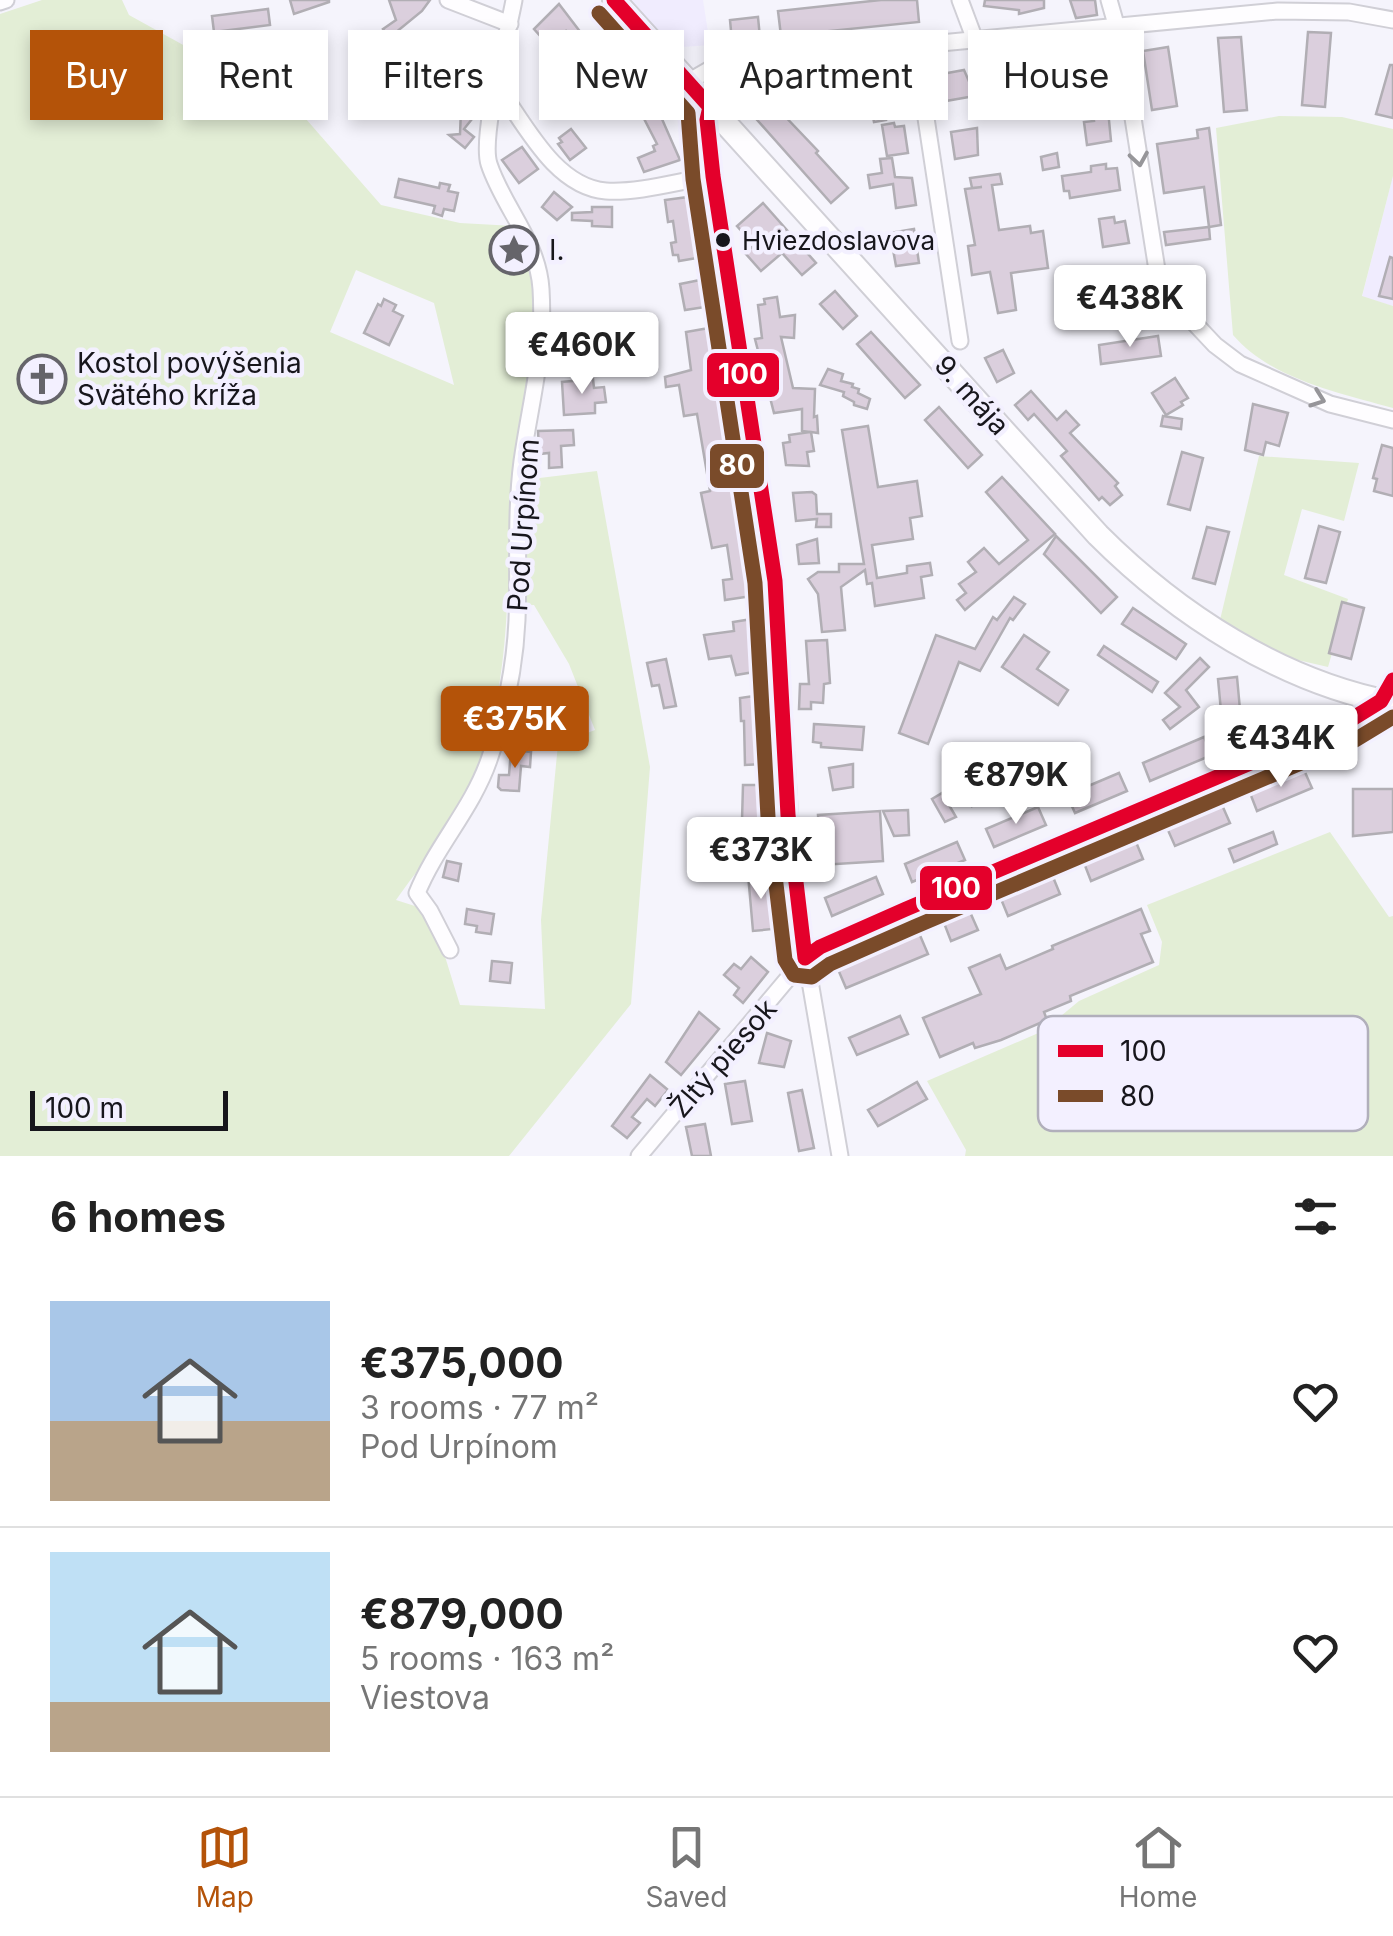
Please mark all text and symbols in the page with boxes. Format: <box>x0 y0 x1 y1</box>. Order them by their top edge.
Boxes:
chip: Buy <box>30 30 163 120</box>
chip: Rent <box>183 30 328 120</box>
chip: Filters <box>348 30 519 120</box>
chip: New <box>539 30 684 120</box>
chip: Apartment <box>704 30 948 120</box>
chip: House <box>968 30 1144 120</box>
one-way arrow <box>1128 150 1149 167</box>
place icon: I. <box>488 224 540 276</box>
place label: Hviezdoslavova <box>742 225 935 256</box>
marker: Hviezdoslavova <box>713 230 733 250</box>
place label: I. <box>549 233 565 267</box>
pin: €438K <box>1060 265 1200 350</box>
text: €438K <box>1076 278 1184 317</box>
pin: €460K <box>512 312 652 397</box>
text: €460K <box>528 325 636 364</box>
place label: Kostol povýšenia Svätého kríža <box>77 346 302 412</box>
street label: 9. mája <box>927 348 1017 442</box>
line badge: 100 <box>705 351 781 399</box>
church icon: Kostol povýšenia Svätého kríža <box>16 353 68 405</box>
text: 100 <box>718 357 768 391</box>
one-way arrow <box>1309 387 1326 408</box>
street label: Pod Urpínom <box>500 437 546 613</box>
line badge: 80 <box>708 442 766 490</box>
text: 80 <box>718 448 756 482</box>
pin: €375K <box>445 686 585 771</box>
text: €375K <box>463 699 567 738</box>
pin: €434K <box>1211 705 1351 790</box>
text: €434K <box>1227 718 1335 757</box>
pin: €879K <box>946 742 1086 827</box>
text: €879K <box>964 755 1068 794</box>
pin: €373K <box>691 817 831 902</box>
text: €373K <box>709 830 813 869</box>
line badge: 100 <box>918 864 994 912</box>
text: 100 <box>931 871 981 905</box>
street label: Žltý piesok <box>663 992 783 1124</box>
legend <box>1038 1016 1368 1131</box>
text: 100 <box>1120 1034 1167 1068</box>
text: 80 <box>1120 1079 1155 1113</box>
scale bar <box>30 1086 228 1130</box>
text: 100 m <box>45 1091 124 1125</box>
icon: filters <box>1288 1189 1343 1244</box>
text: 6 homes <box>50 1191 226 1242</box>
text: €375,000 <box>360 1337 564 1388</box>
icon: home <box>130 1341 250 1461</box>
icon: heart <box>1288 1374 1343 1429</box>
text: 3 rooms · 77 m² <box>360 1388 599 1427</box>
text: Pod Urpínom <box>360 1427 558 1466</box>
text: €879,000 <box>360 1588 564 1639</box>
icon: home <box>130 1592 250 1712</box>
icon: heart <box>1288 1625 1343 1680</box>
text: 5 rooms · 163 m² <box>360 1639 614 1678</box>
text: Viestova <box>360 1678 490 1717</box>
tab: Map <box>196 1820 254 1914</box>
tab: Saved <box>645 1820 727 1914</box>
tab: Home <box>1119 1820 1197 1914</box>

